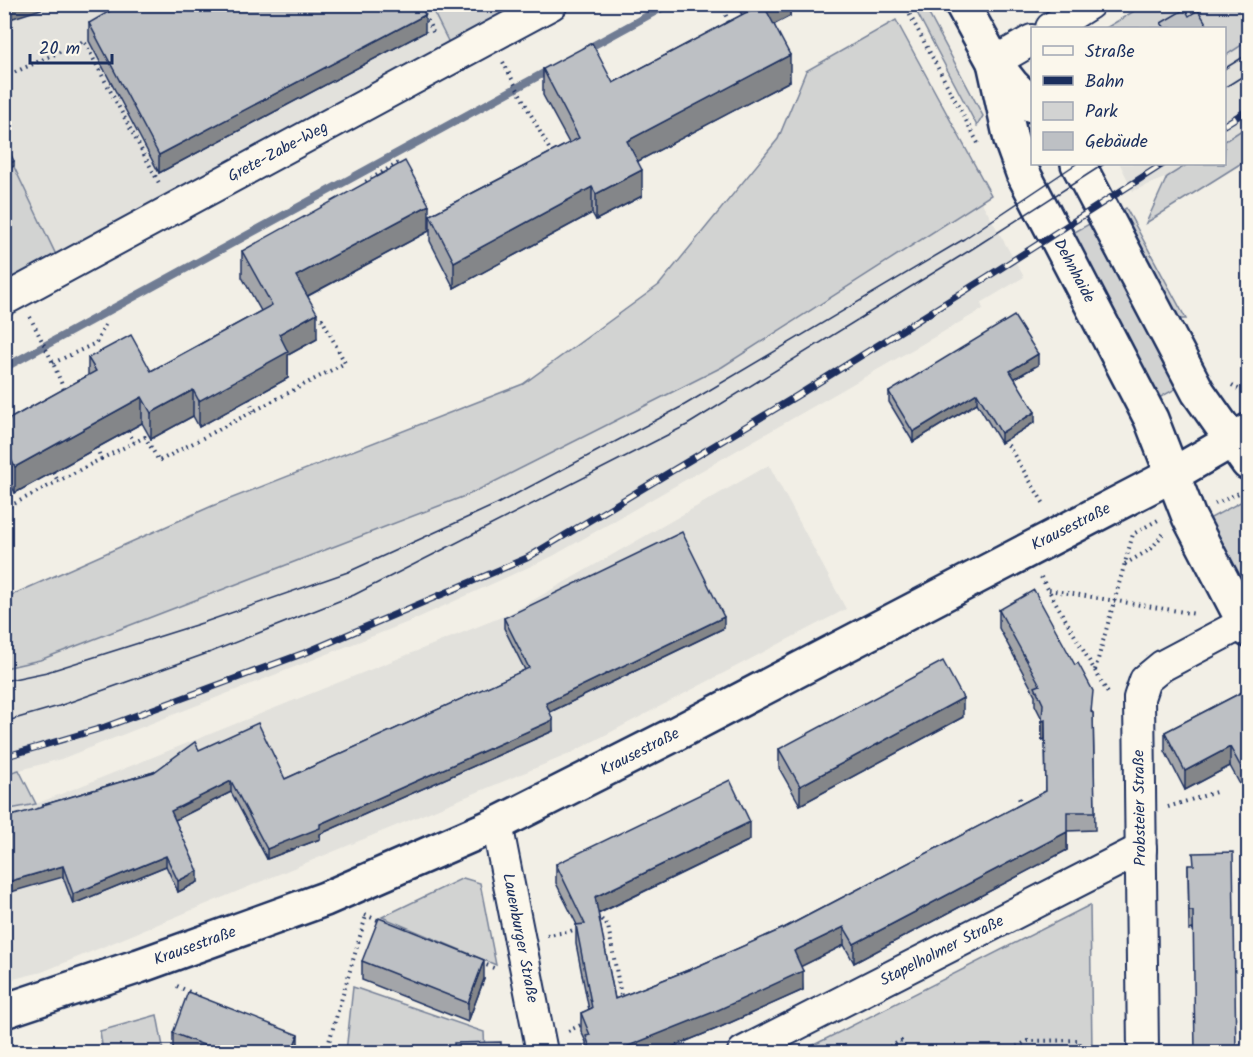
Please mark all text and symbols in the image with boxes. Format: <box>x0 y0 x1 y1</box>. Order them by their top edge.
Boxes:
scale bar <box>30 27 112 65</box>
legend <box>1031 27 1226 165</box>
text: 20 m <box>39 35 80 64</box>
text: Straße <box>1085 38 1135 67</box>
text: Bahn <box>1085 68 1124 97</box>
text: Park <box>1085 98 1118 127</box>
street label: Grete-Zabe-Weg <box>223 115 333 189</box>
text: Gebäude <box>1085 128 1148 157</box>
street label: Dehnhaide <box>1047 234 1101 308</box>
street label: Krausestraße <box>1027 496 1115 558</box>
street label: Krausestraße <box>596 721 684 783</box>
street label: Probsteier Straße <box>1126 749 1154 867</box>
street label: Lauenburger Straße <box>495 871 545 1005</box>
street label: Stapelholmer Straße <box>876 909 1008 993</box>
street label: Krausestraße <box>150 919 240 973</box>

